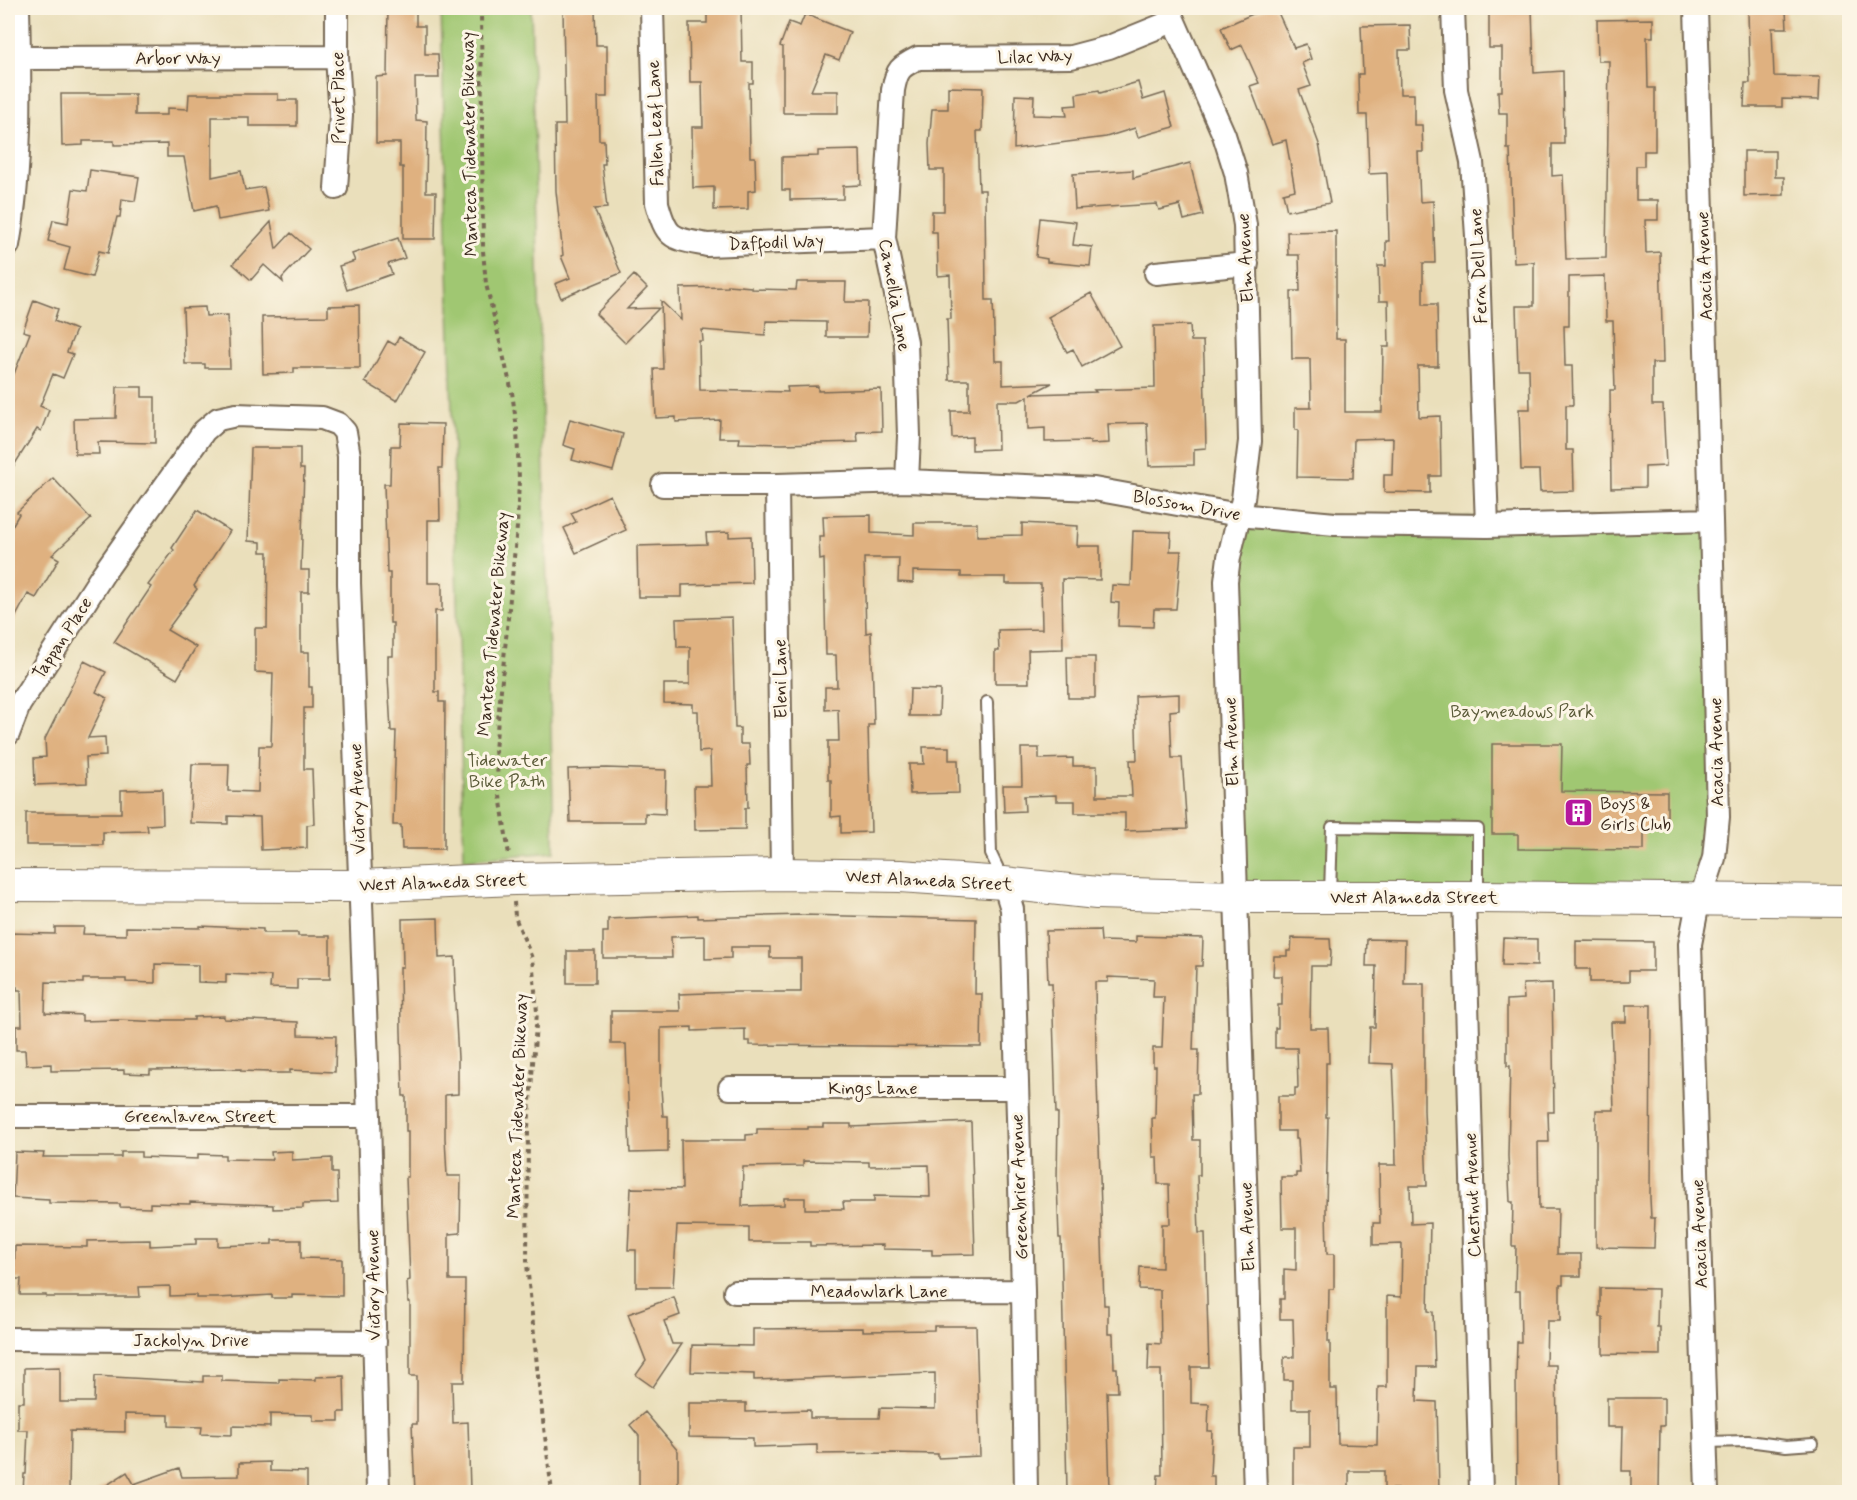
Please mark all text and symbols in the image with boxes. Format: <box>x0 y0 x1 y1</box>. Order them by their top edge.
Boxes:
street label: Manteca Tidewater Bikeway <box>456 31 484 257</box>
street label: Lilac Way <box>997 44 1073 70</box>
street label: Arbor Way <box>135 47 221 71</box>
street label: Privet Place <box>326 52 352 144</box>
street label: Fallen Leaf Lane <box>642 59 670 187</box>
street label: Fern Dell Lane <box>1464 207 1494 324</box>
street label: Acacia Avenue <box>1691 211 1719 321</box>
street label: Elm Avenue <box>1232 213 1260 303</box>
street label: Daffodil Way <box>728 229 824 259</box>
street label: Camellia Lane <box>872 237 916 353</box>
street label: Blossom Drive <box>1131 485 1243 527</box>
street label: Manteca Tidewater Bikeway <box>472 511 516 737</box>
street label: Tappan Place <box>27 593 98 684</box>
street label: Eleni Lane <box>768 639 794 719</box>
street label: Elm Avenue <box>1218 697 1246 787</box>
street label: Acacia Avenue <box>1704 697 1730 807</box>
park label: Baymeadows Park <box>1450 700 1594 724</box>
street label: Victory Avenue <box>344 743 372 855</box>
park label: Tidewater Bike Path <box>467 749 548 794</box>
place label: Boys & Girls Club <box>1600 792 1671 837</box>
building icon: Boys & Girls Club <box>1563 797 1595 829</box>
street label: West Alameda Street <box>845 865 1014 897</box>
street label: West Alameda Street <box>359 868 528 898</box>
street label: West Alameda Street <box>1330 886 1498 910</box>
street label: Manteca Tidewater Bikeway <box>502 993 534 1219</box>
street label: Kings Lane <box>828 1077 918 1102</box>
street label: Greenlaven Street <box>124 1105 277 1129</box>
street label: Greenbrier Avenue <box>1005 1114 1035 1260</box>
street label: Chestnut Avenue <box>1459 1132 1487 1258</box>
street label: Acacia Avenue <box>1686 1179 1714 1289</box>
street label: Elm Avenue <box>1234 1182 1262 1272</box>
street label: Victory Avenue <box>361 1229 387 1341</box>
street label: Meadowlark Lane <box>810 1280 948 1304</box>
street label: Jackolyn Drive <box>133 1329 249 1353</box>

